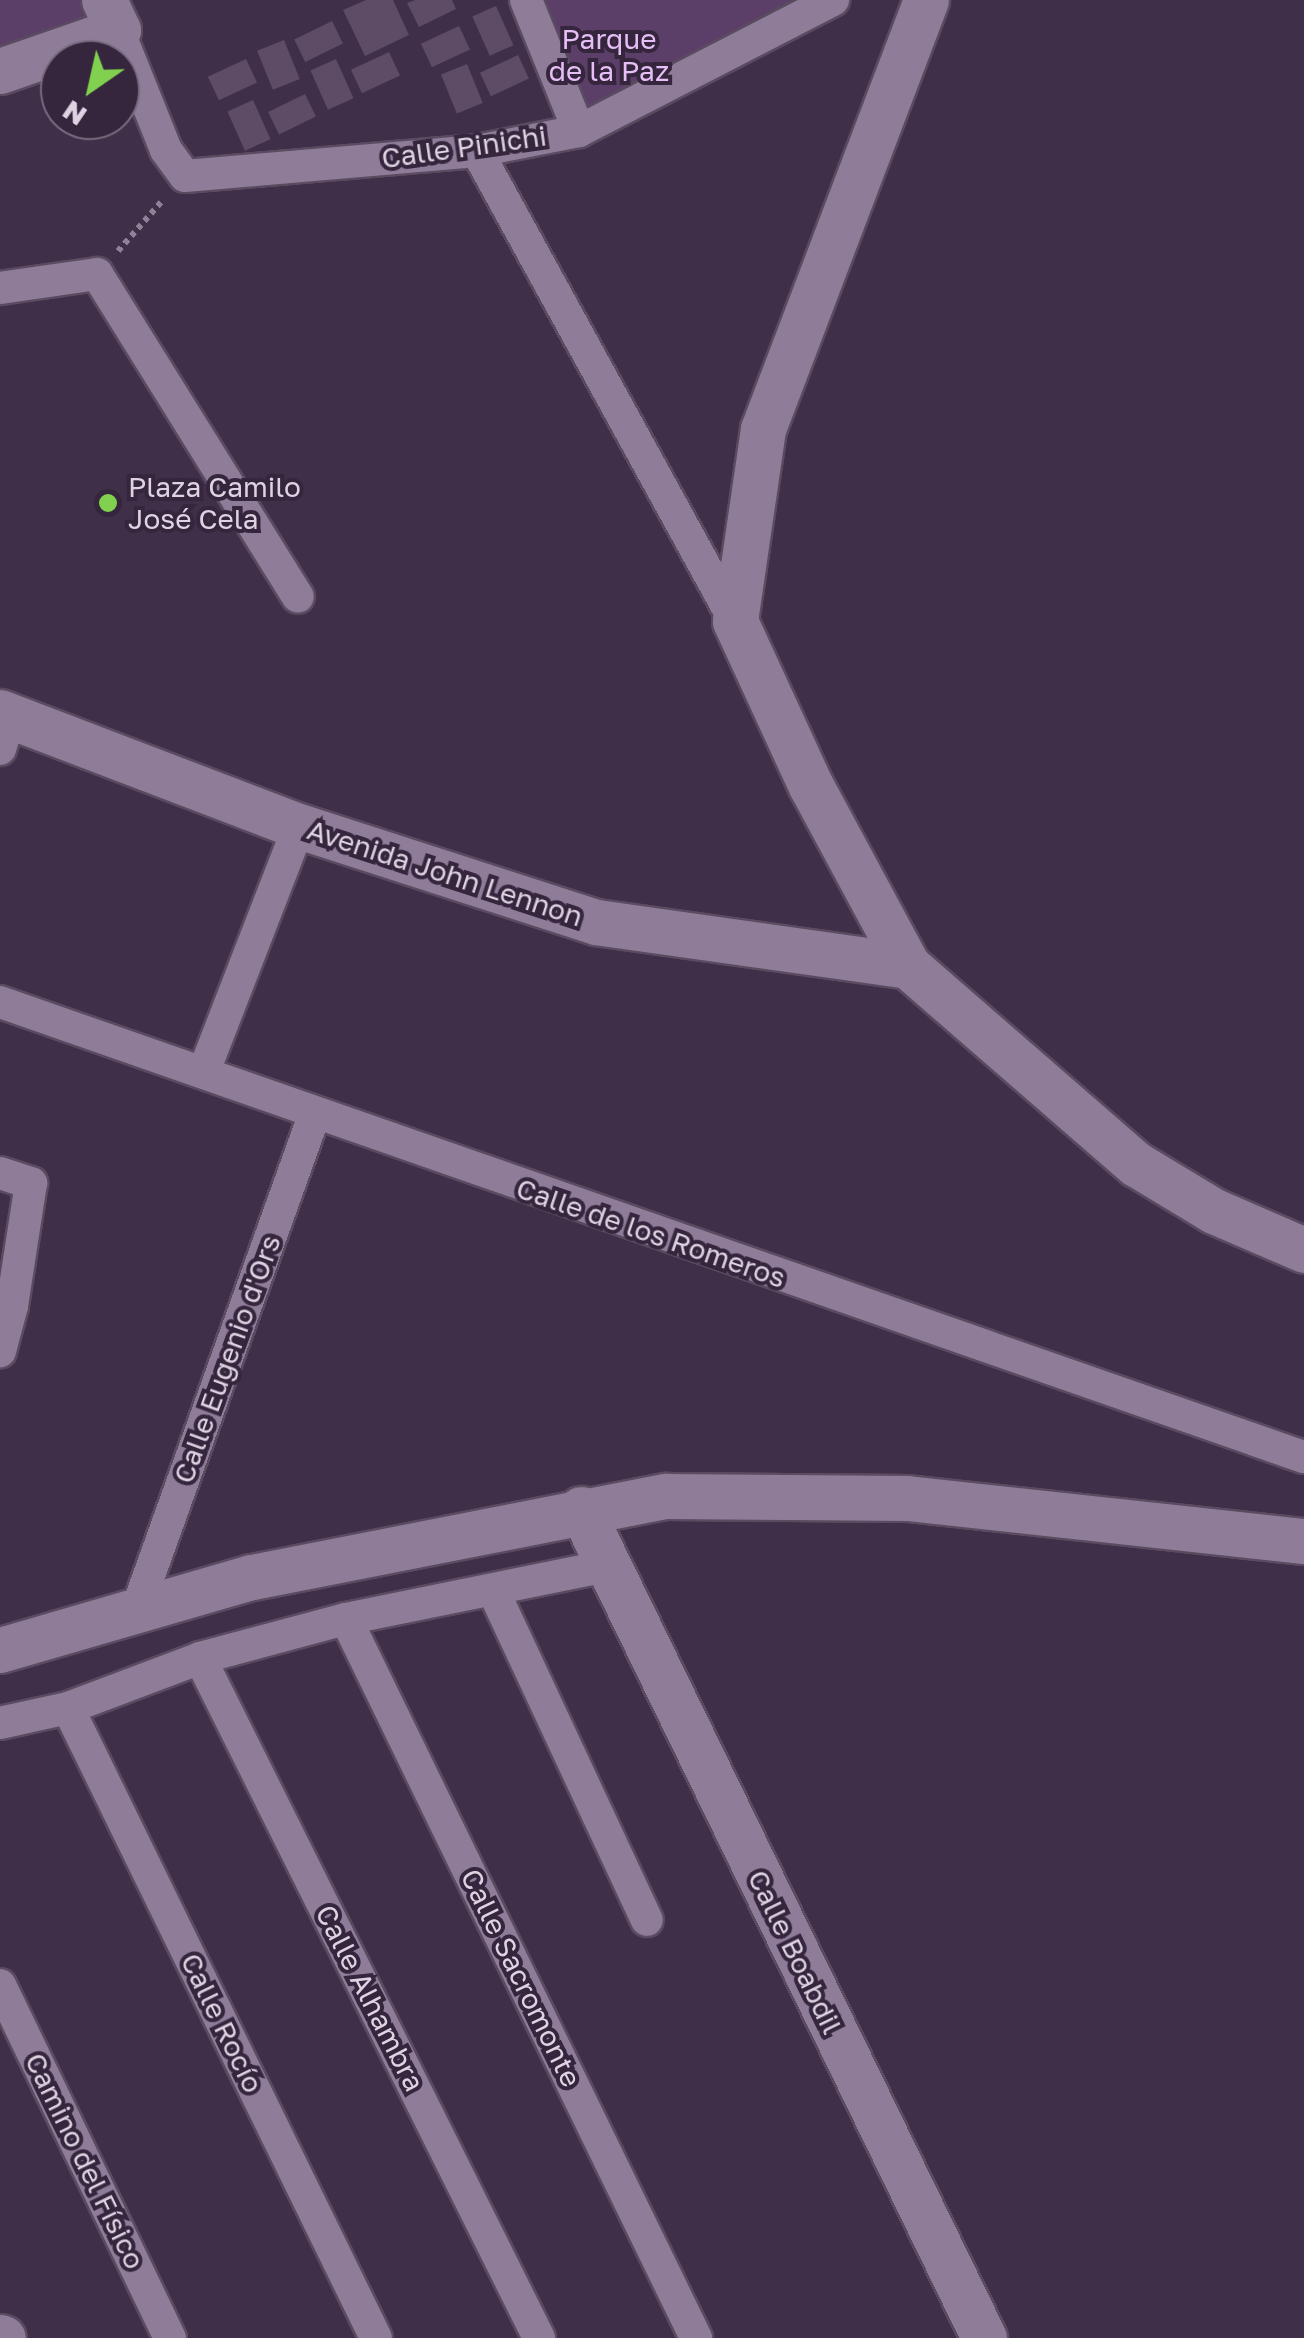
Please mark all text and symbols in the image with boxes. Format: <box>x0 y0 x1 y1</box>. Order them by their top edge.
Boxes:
park label: Parque de la Paz <box>549 22 669 88</box>
north arrow <box>40 40 140 140</box>
text: N <box>56 94 92 133</box>
street label: Calle Pinichi <box>379 119 549 175</box>
place label: Plaza Camilo José Cela <box>128 470 301 536</box>
marker: Plaza Camilo José Cela <box>97 492 119 514</box>
street label: Avenida John Lennon <box>303 813 587 933</box>
street label: Calle de los Romeros <box>512 1171 790 1295</box>
street label: Calle Eugenio d'Ors <box>166 1230 288 1488</box>
street label: Calle Sacromonte <box>454 1864 588 2092</box>
street label: Calle Boabdil <box>741 1865 849 2039</box>
street label: Calle Alhambra <box>309 1899 431 2097</box>
street label: Calle Rocío <box>174 1948 270 2098</box>
street label: Camino del Físico <box>18 2048 152 2274</box>

